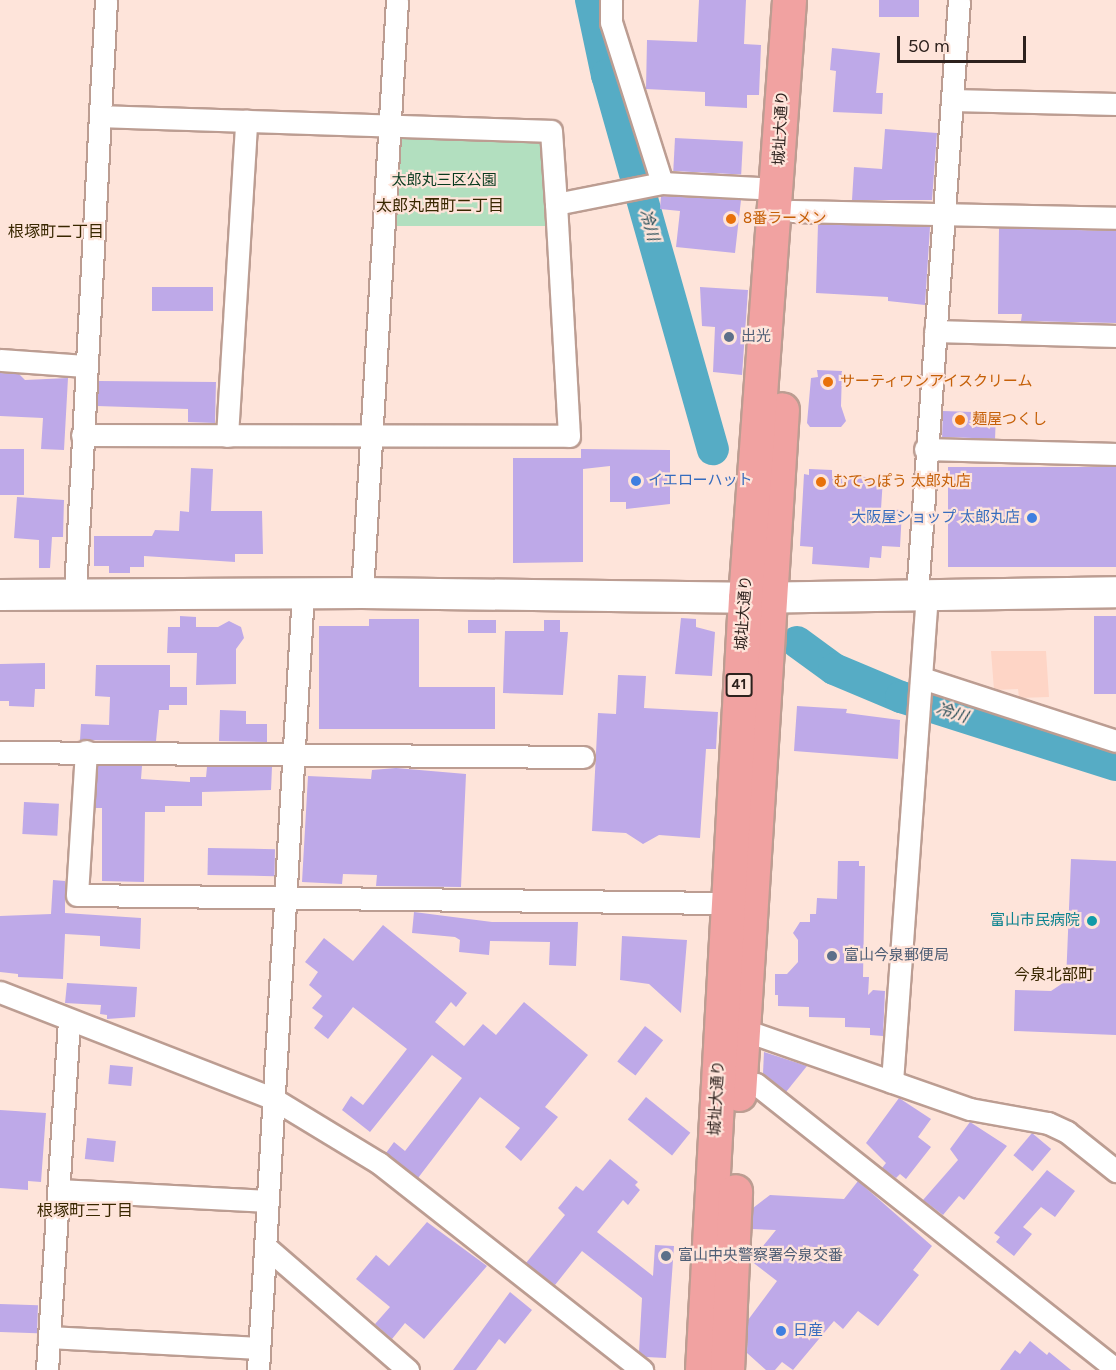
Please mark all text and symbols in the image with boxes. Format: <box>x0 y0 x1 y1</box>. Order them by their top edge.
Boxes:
scale bar <box>900 24 1029 62</box>
text: 50 m <box>908 35 950 57</box>
street label: 城址大通り <box>770 90 792 166</box>
park label: 太郎丸三区公園 <box>392 172 496 190</box>
district label: 太郎丸西町二丁目 <box>376 196 504 216</box>
water label: 冷川 <box>635 207 663 243</box>
place label: 8番ラーメン <box>743 210 827 228</box>
marker: 8番ラーメン <box>724 212 738 226</box>
district label: 根塚町二丁目 <box>8 222 104 242</box>
place label: 出光 <box>741 328 771 346</box>
marker: 出光 <box>722 330 736 344</box>
place label: サーティワンアイスクリーム <box>840 373 1035 391</box>
marker: サーティワンアイスクリーム <box>821 375 835 389</box>
place label: 麺屋つくし <box>972 411 1047 429</box>
marker: 麺屋つくし <box>953 413 967 427</box>
place label: イエローハット <box>648 472 753 490</box>
place label: むてっぽう 太郎丸店 <box>833 473 972 491</box>
marker: イエローハット <box>629 474 643 488</box>
marker: むてっぽう 太郎丸店 <box>814 475 828 489</box>
place label: 大阪屋ショップ 太郎丸店 <box>851 509 1020 527</box>
marker: 大阪屋ショップ 太郎丸店 <box>1025 511 1039 525</box>
street label: 城址大通り <box>732 575 756 651</box>
road number: 41 <box>726 674 752 696</box>
water label: 冷川 <box>934 699 970 727</box>
place label: 富山市民病院 <box>990 912 1080 930</box>
marker: 富山市民病院 <box>1085 914 1099 928</box>
place label: 富山今泉郵便局 <box>844 947 949 965</box>
marker: 富山今泉郵便局 <box>825 949 839 963</box>
district label: 今泉北部町 <box>1014 965 1094 985</box>
street label: 城址大通り <box>706 1060 728 1136</box>
district label: 根塚町三丁目 <box>37 1201 133 1221</box>
place label: 富山中央警察署今泉交番 <box>678 1247 843 1265</box>
marker: 富山中央警察署今泉交番 <box>659 1249 673 1263</box>
place label: 日産 <box>793 1322 823 1340</box>
marker: 日産 <box>774 1324 788 1338</box>

